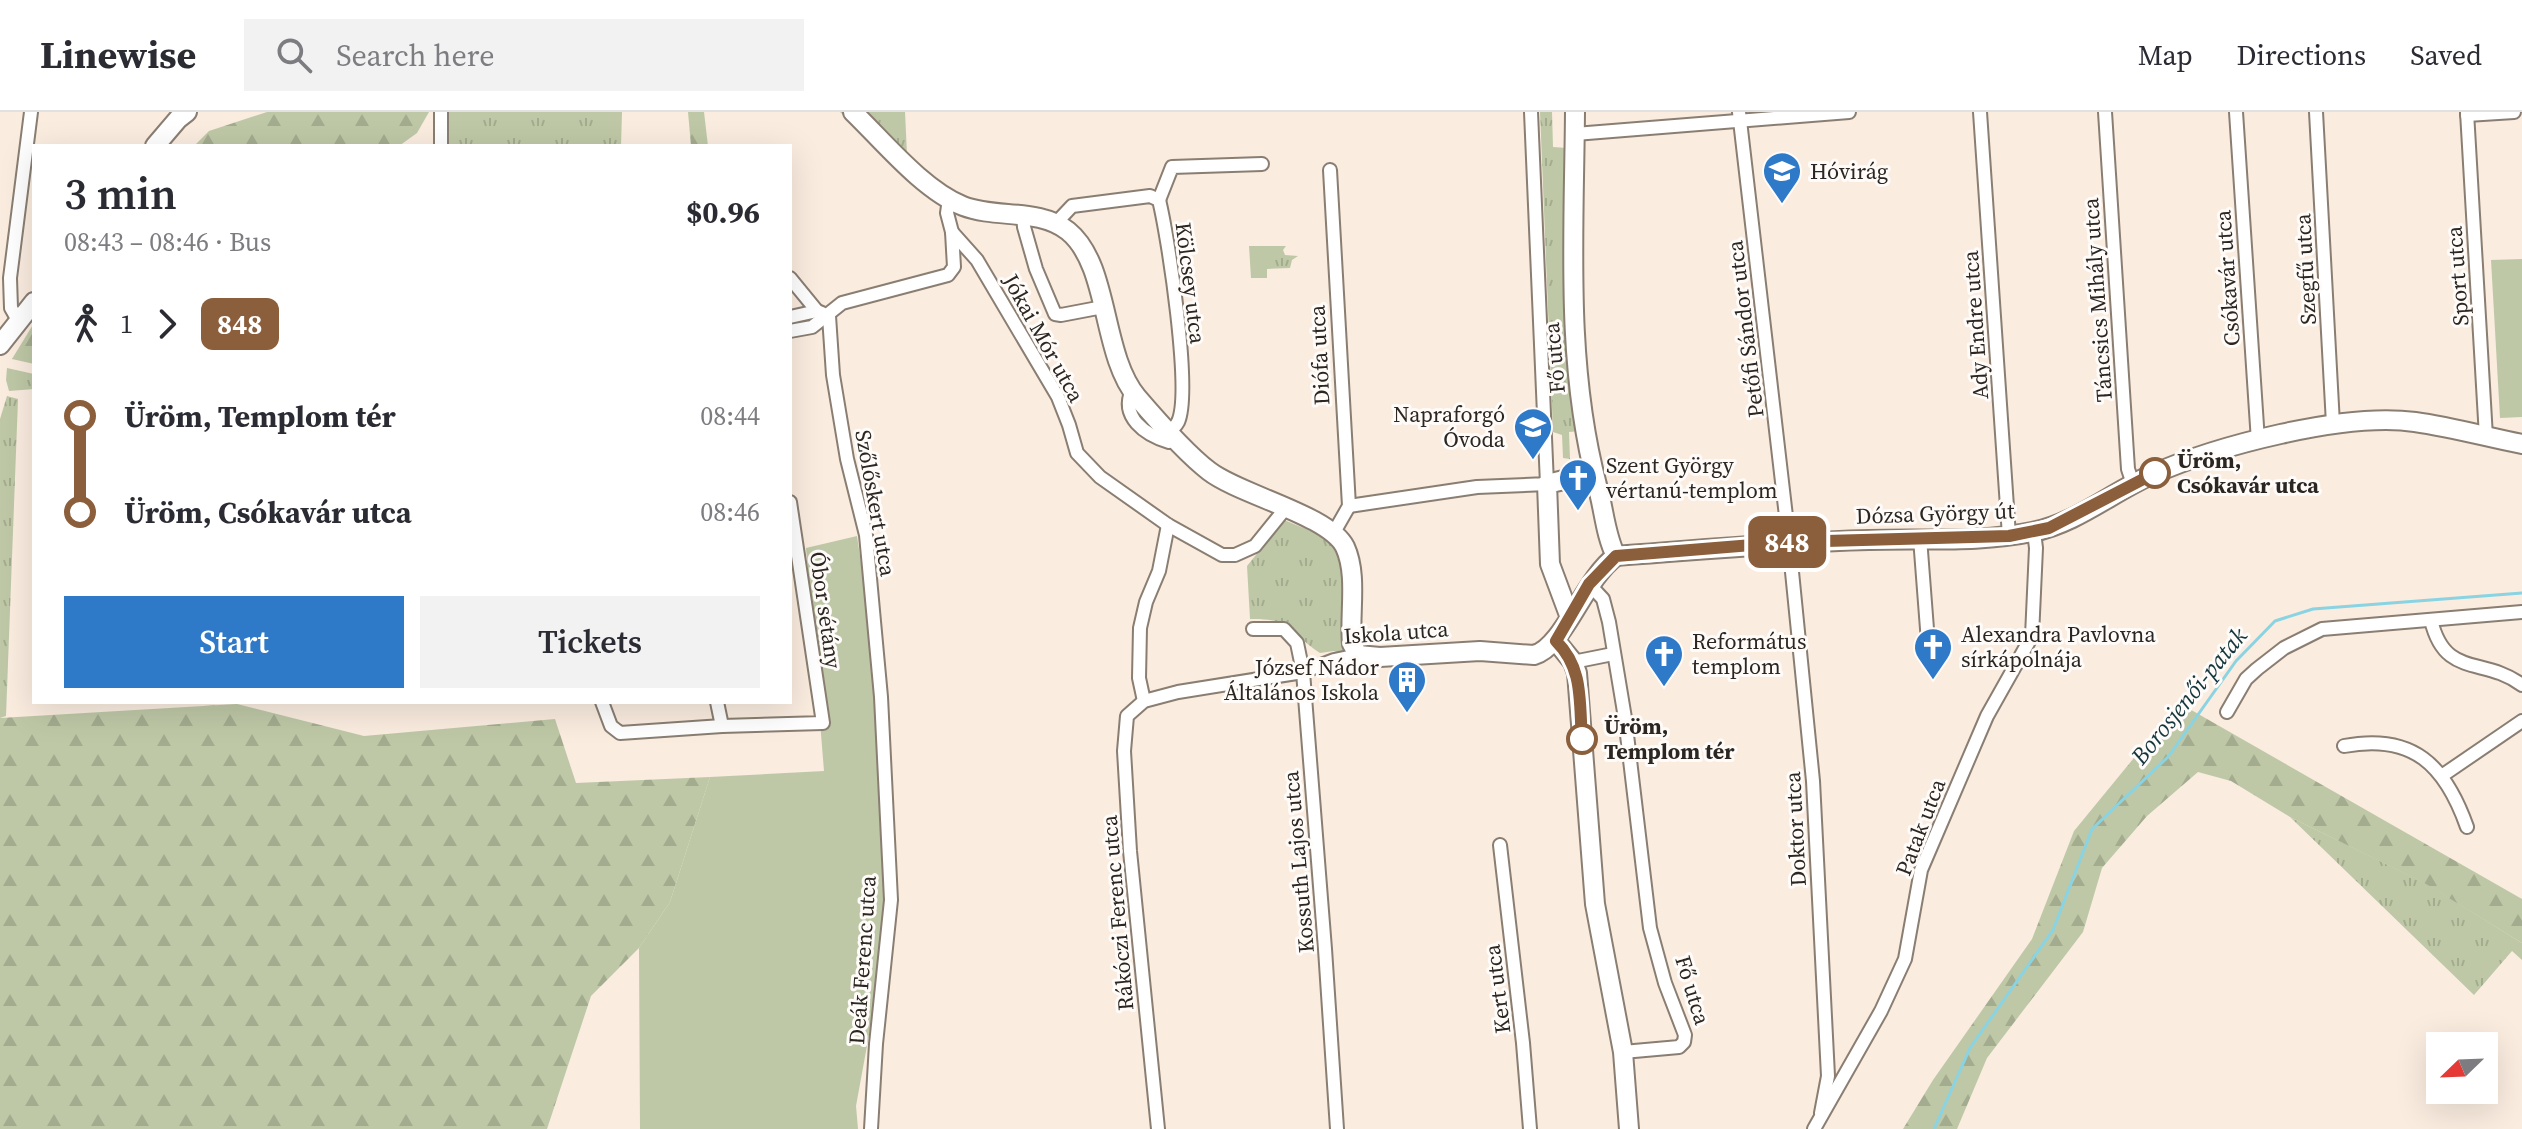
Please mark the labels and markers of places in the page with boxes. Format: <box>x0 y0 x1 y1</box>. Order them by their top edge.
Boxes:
school or university icon: Hóvirág <box>1761 150 1803 205</box>
place label: Hóvirág <box>1810 156 1888 186</box>
place label: Napraforgó Óvoda <box>1393 399 1506 454</box>
school or university icon: Napraforgó Óvoda <box>1512 406 1554 461</box>
place label: Üröm, Csókavár utca <box>2177 445 2319 500</box>
place label: Szent György vértanú-templom <box>1606 450 1778 505</box>
church icon: Szent György vértanú-templom <box>1557 457 1599 512</box>
marker: Üröm, Csókavár utca <box>2140 458 2170 488</box>
place label: Alexandra Pavlovna sírkápolnája <box>1961 619 2156 674</box>
place label: Református templom <box>1692 626 1807 681</box>
church icon: Alexandra Pavlovna sírkápolnája <box>1912 626 1954 681</box>
church icon: Református templom <box>1643 633 1685 688</box>
place label: József Nádor Általános Iskola <box>1224 652 1380 707</box>
building icon: József Nádor Általános Iskola <box>1386 659 1428 714</box>
place label: Üröm, Templom tér <box>1604 711 1735 766</box>
marker: Üröm, Templom tér <box>1567 724 1597 754</box>

